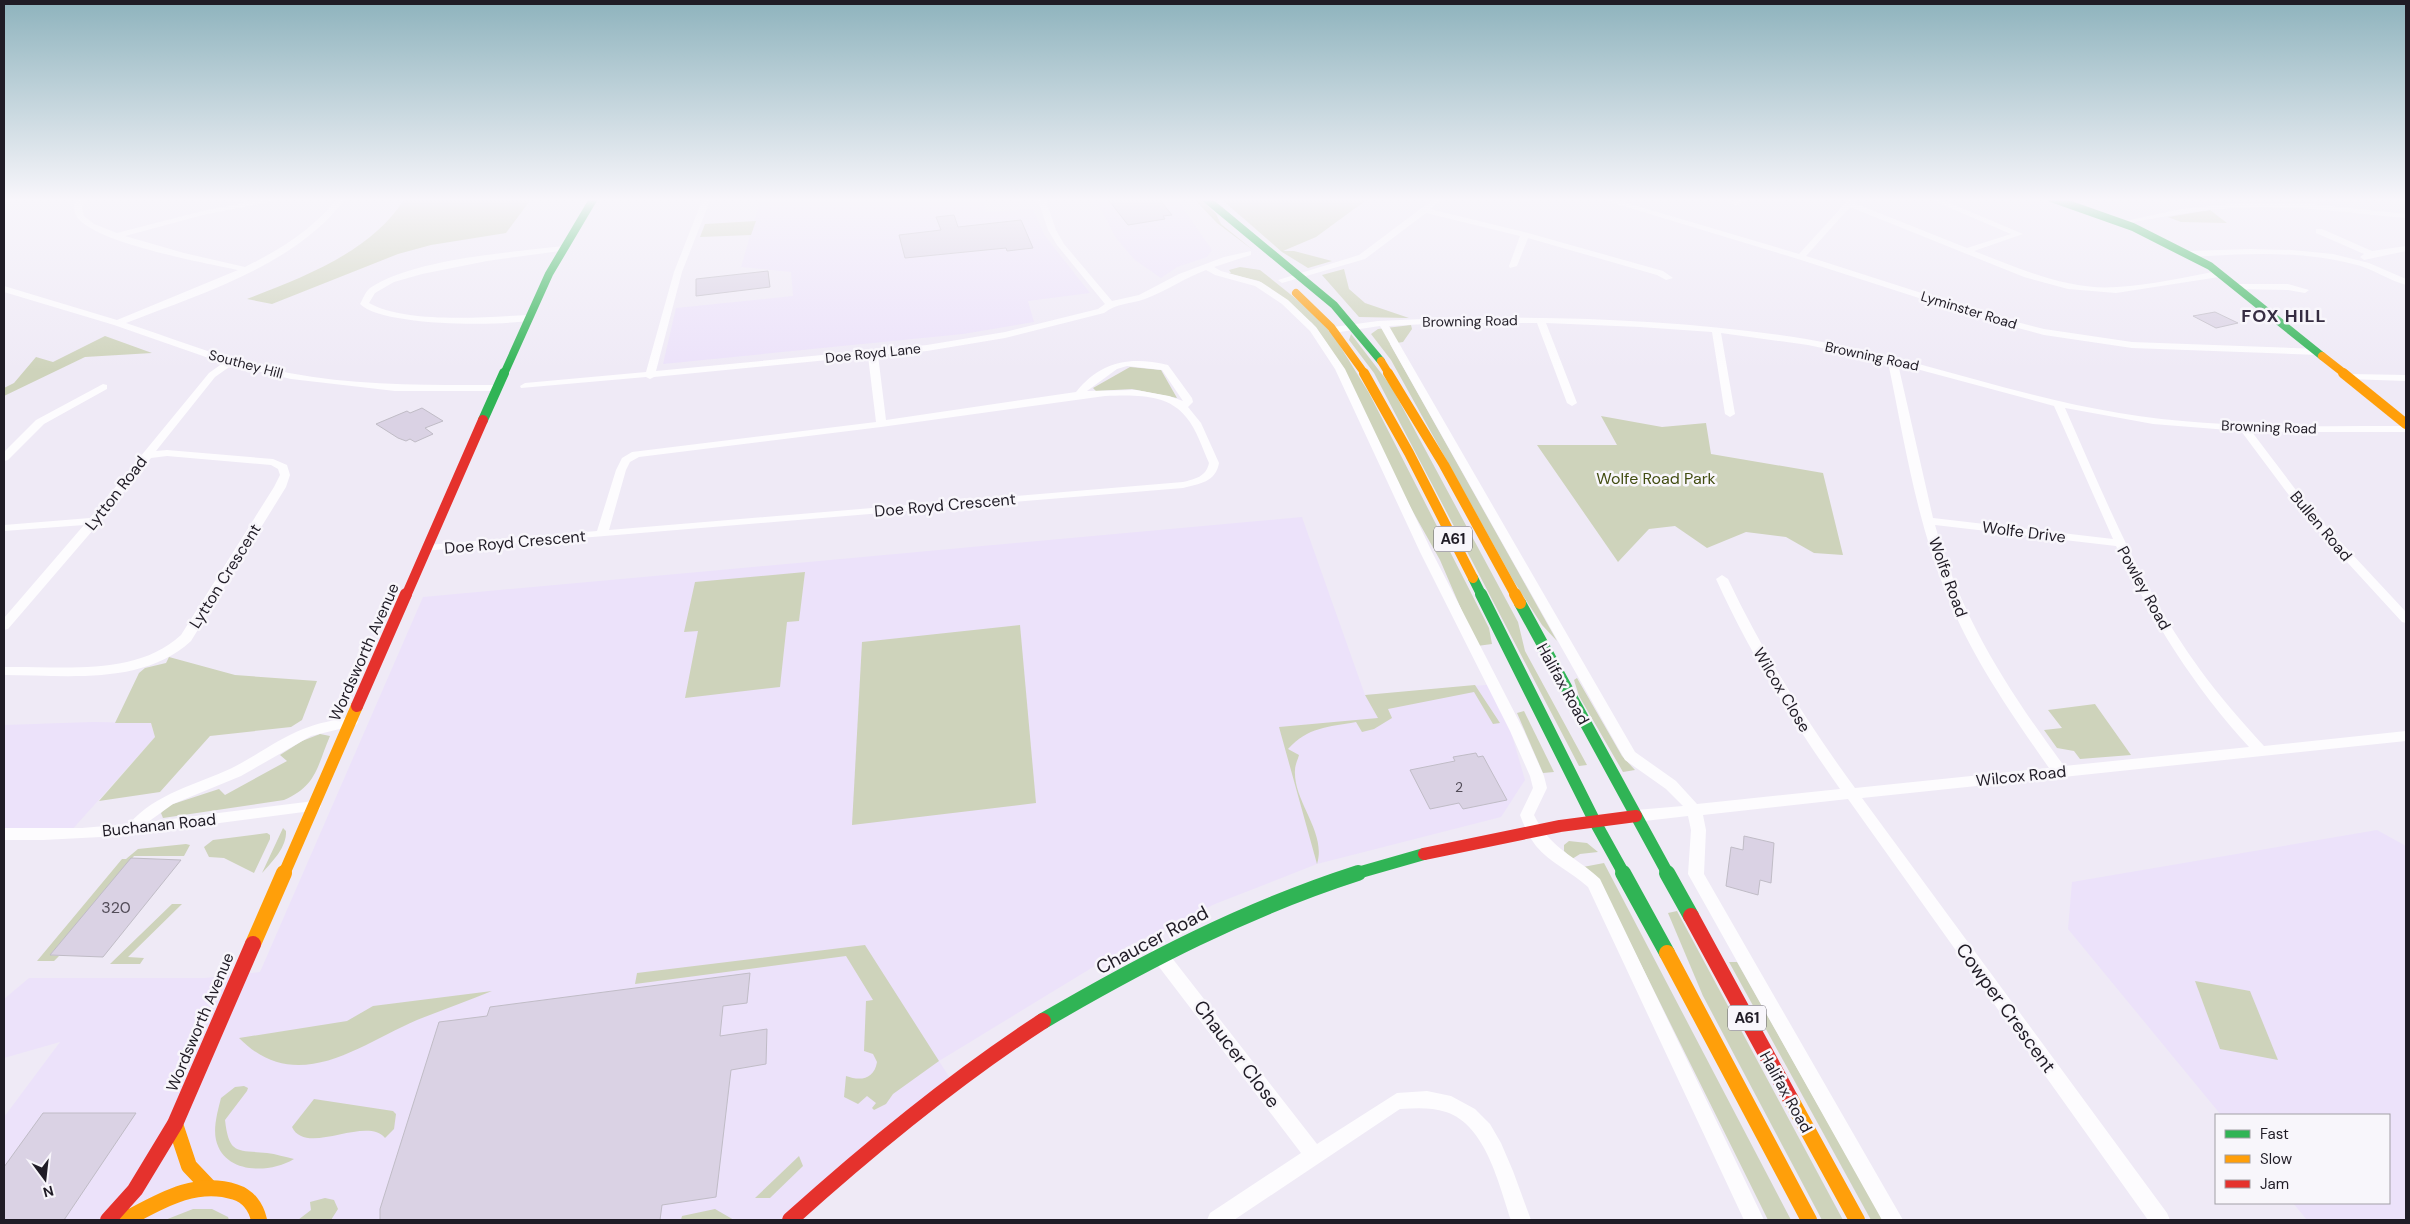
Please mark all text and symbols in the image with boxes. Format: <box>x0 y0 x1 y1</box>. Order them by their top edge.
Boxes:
street label: Lyminster Road <box>1919 287 2019 333</box>
district label: FOX HILL <box>2241 304 2327 328</box>
street label: Browning Road <box>1422 311 1518 331</box>
street label: Browning Road <box>1823 337 1921 375</box>
street label: Doe Royd Lane <box>824 339 922 367</box>
street label: Southey Hill <box>207 345 285 383</box>
street label: Browning Road <box>2221 416 2317 438</box>
street label: Lytton Road <box>80 452 152 534</box>
park label: Wolfe Road Park <box>1596 468 1716 489</box>
street label: Bullen Road <box>2285 486 2357 566</box>
street label: Doe Royd Crescent <box>873 488 1017 522</box>
street label: Wolfe Drive <box>1981 516 2067 548</box>
street label: Lytton Crescent <box>184 520 266 632</box>
street label: Doe Royd Crescent <box>443 525 587 559</box>
road number: A61 <box>1434 526 1472 552</box>
street label: Wolfe Road <box>1924 534 1972 620</box>
street label: Powley Road <box>2112 542 2176 634</box>
street label: Wordsworth Avenue <box>324 580 404 724</box>
street label: Halifax Road <box>1532 639 1594 729</box>
street label: Wilcox Close <box>1749 644 1815 736</box>
street label: Wilcox Road <box>1975 761 2067 791</box>
house number: 2 <box>1455 778 1463 796</box>
street label: Buchanan Road <box>101 809 217 841</box>
house number: 320 <box>101 897 131 918</box>
street label: Chaucer Road <box>1091 900 1213 980</box>
street label: Cowper Crescent <box>1950 938 2062 1078</box>
street label: Wordsworth Avenue <box>161 949 239 1095</box>
street label: Chaucer Close <box>1188 995 1286 1113</box>
road number: A61 <box>1728 1006 1766 1030</box>
street label: Halifax Road <box>1755 1047 1817 1137</box>
legend <box>2215 1114 2390 1204</box>
text: Fast <box>2260 1124 2289 1144</box>
text: Slow <box>2260 1149 2293 1169</box>
north arrow <box>20 1154 70 1204</box>
text: Jam <box>2260 1174 2289 1194</box>
text: N <box>41 1182 56 1202</box>

